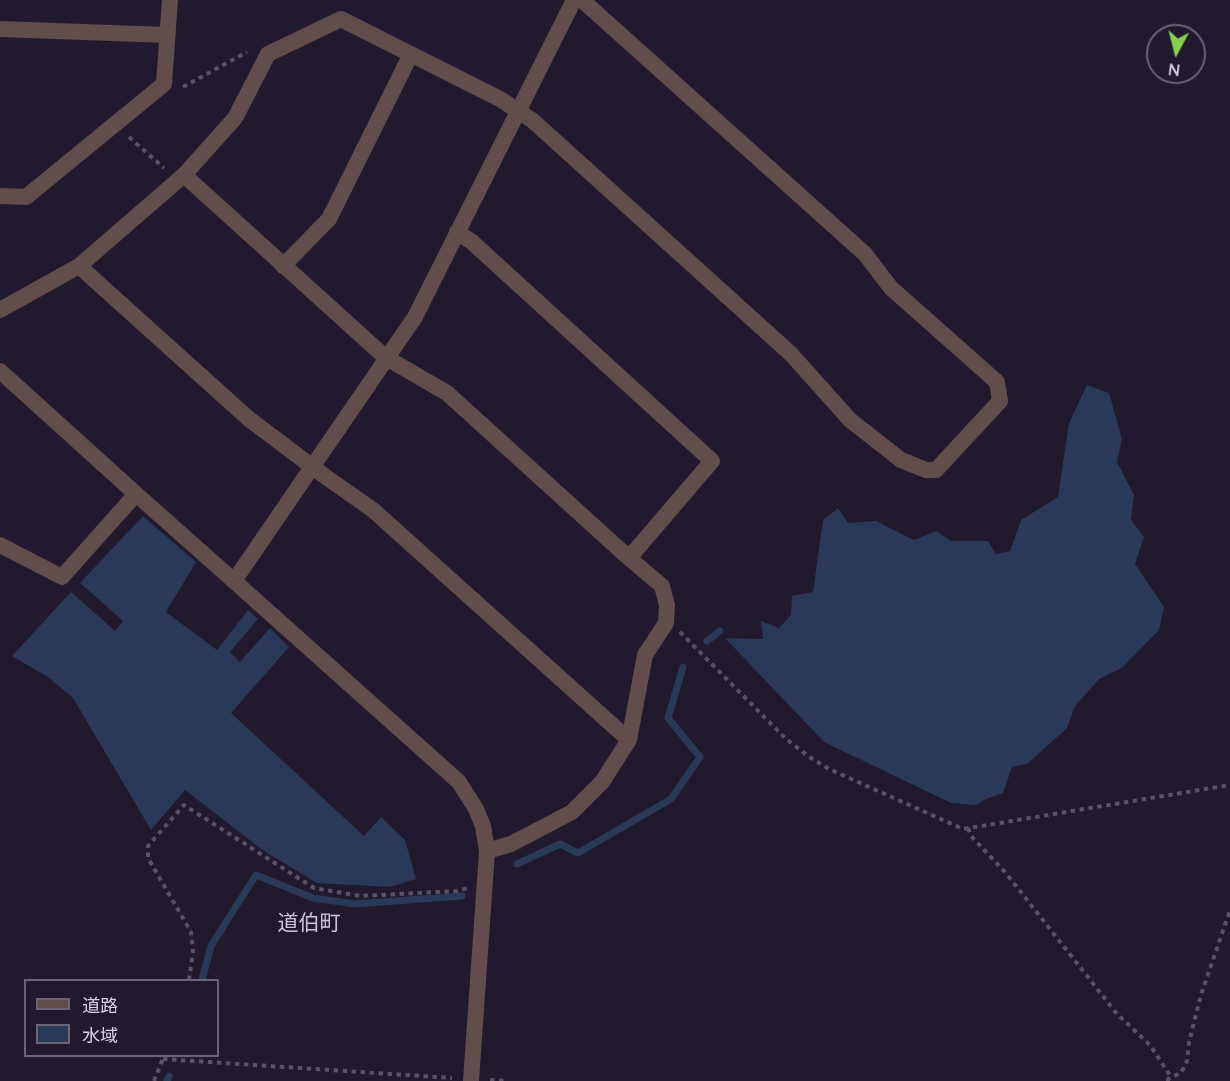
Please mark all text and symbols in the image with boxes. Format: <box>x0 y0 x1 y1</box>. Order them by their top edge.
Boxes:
north arrow <box>1146 24 1206 84</box>
text: N <box>1167 59 1181 81</box>
district label: 道伯町 <box>278 911 340 937</box>
legend <box>24 979 219 1057</box>
text: 道路 <box>82 994 118 1017</box>
text: 水域 <box>82 1024 118 1047</box>

